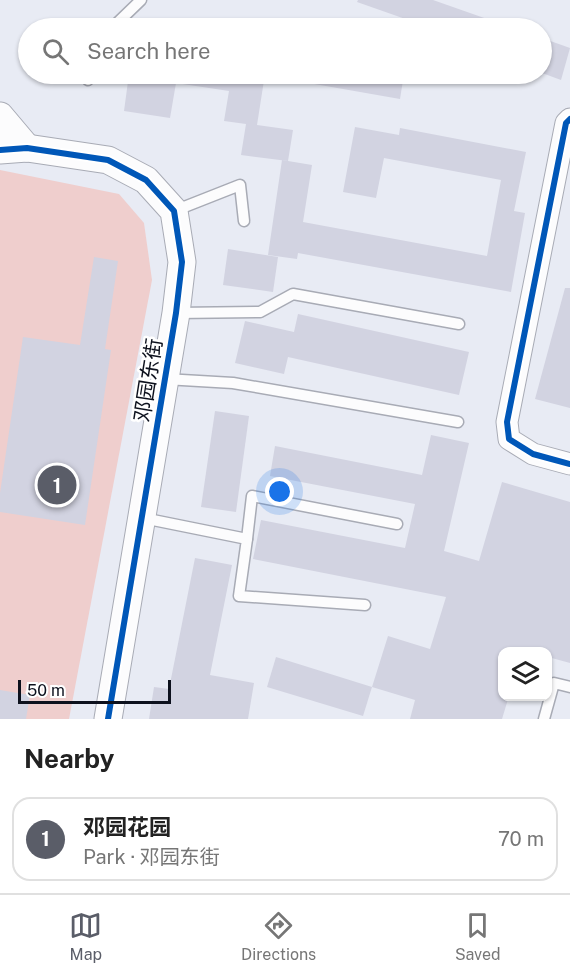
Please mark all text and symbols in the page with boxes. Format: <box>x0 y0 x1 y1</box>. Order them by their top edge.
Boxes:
search box <box>18 18 552 84</box>
icon: search <box>39 35 72 68</box>
text: Search here <box>87 38 211 64</box>
street label: 邓园东街 <box>129 337 167 423</box>
pin: 1 <box>38 462 76 508</box>
your location <box>265 477 294 506</box>
map controls <box>498 647 552 701</box>
button: layers <box>498 647 552 701</box>
scale bar <box>18 677 171 704</box>
text: 50 m <box>27 681 65 700</box>
text: Nearby <box>24 743 114 774</box>
text: 邓园花园 <box>83 814 171 840</box>
text: 1 <box>41 827 50 851</box>
text: 70 m <box>498 827 544 851</box>
text: Park · 邓园东街 <box>83 845 220 869</box>
tab: Map <box>69 909 102 964</box>
tab: Directions <box>241 909 316 964</box>
tab: Saved <box>455 909 501 964</box>

